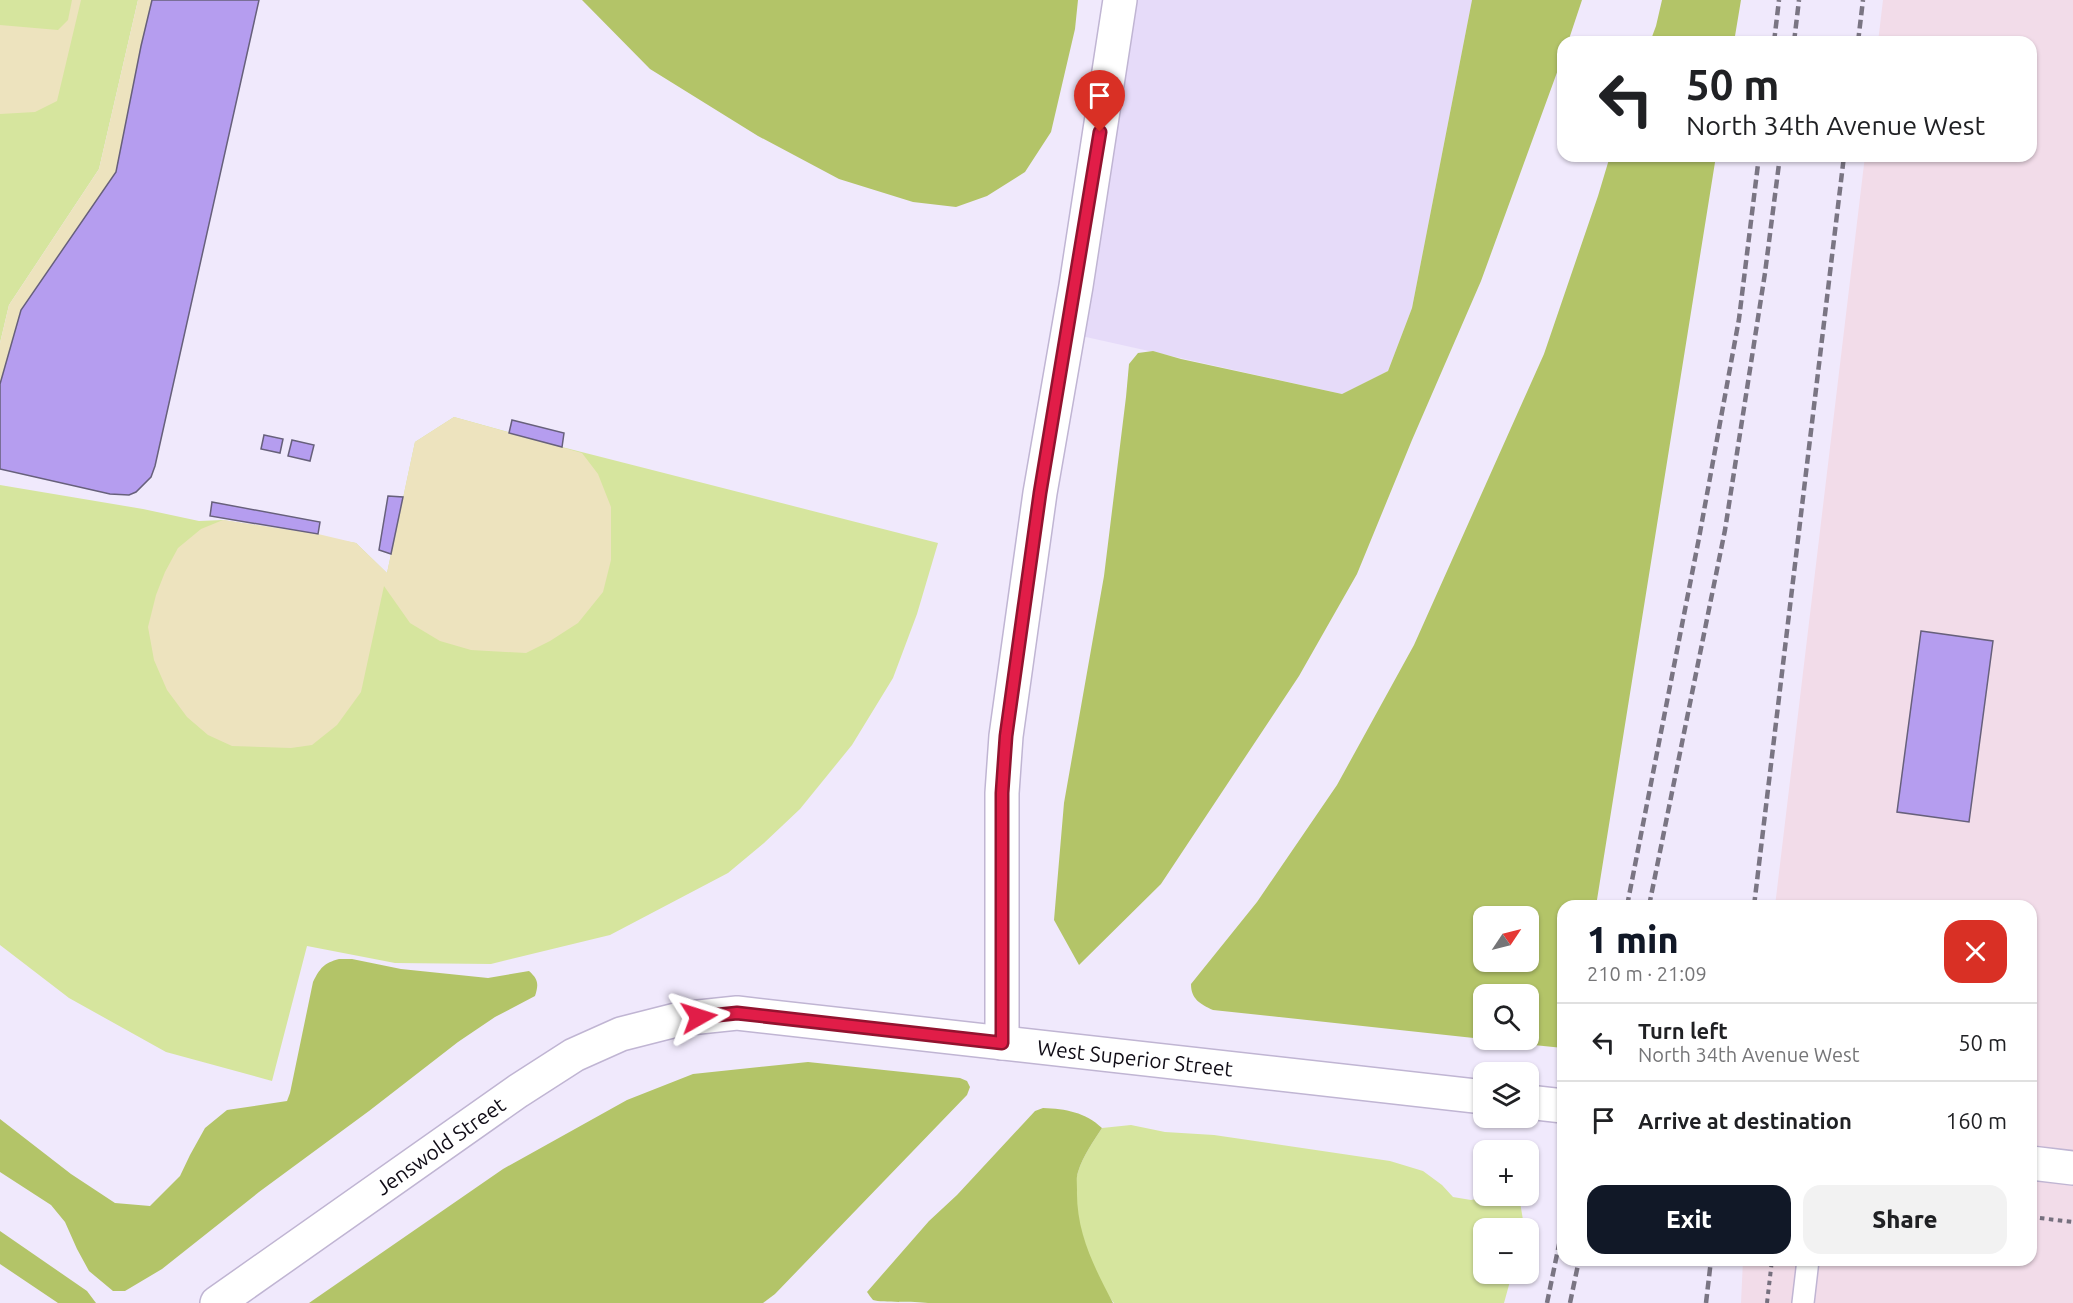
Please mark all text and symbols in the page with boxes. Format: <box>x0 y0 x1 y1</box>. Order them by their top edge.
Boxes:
icon: left <box>1587 60 1665 138</box>
text: 50 m <box>1686 61 1780 108</box>
pin <box>1074 70 1125 132</box>
icon: arrive <box>1083 79 1116 112</box>
text: North 34th Avenue West <box>1686 110 1985 140</box>
north arrow <box>1473 906 1539 972</box>
map controls <box>1473 906 1539 1284</box>
text: 1 min <box>1587 919 1679 960</box>
button: close <box>1944 920 2007 983</box>
text: 210 m · 21:09 <box>1587 962 1707 985</box>
button: search <box>1473 984 1539 1050</box>
position arrow <box>667 985 731 1049</box>
text: Turn left <box>1638 1018 1728 1043</box>
icon: left <box>1587 1026 1620 1059</box>
text: 50 m <box>1958 1030 2007 1055</box>
street label: West Superior Street <box>1036 1035 1234 1081</box>
text: North 34th Avenue West <box>1638 1043 1860 1066</box>
button: layers <box>1473 1062 1539 1128</box>
street label: Jenswold Street <box>371 1092 510 1200</box>
icon: arrive <box>1587 1104 1620 1137</box>
text: Arrive at destination <box>1638 1108 1852 1133</box>
text: 160 m <box>1946 1108 2007 1133</box>
button: + <box>1473 1140 1539 1206</box>
button: Exit <box>1587 1185 1791 1254</box>
button: Share <box>1803 1185 2007 1254</box>
button: − <box>1473 1218 1539 1284</box>

